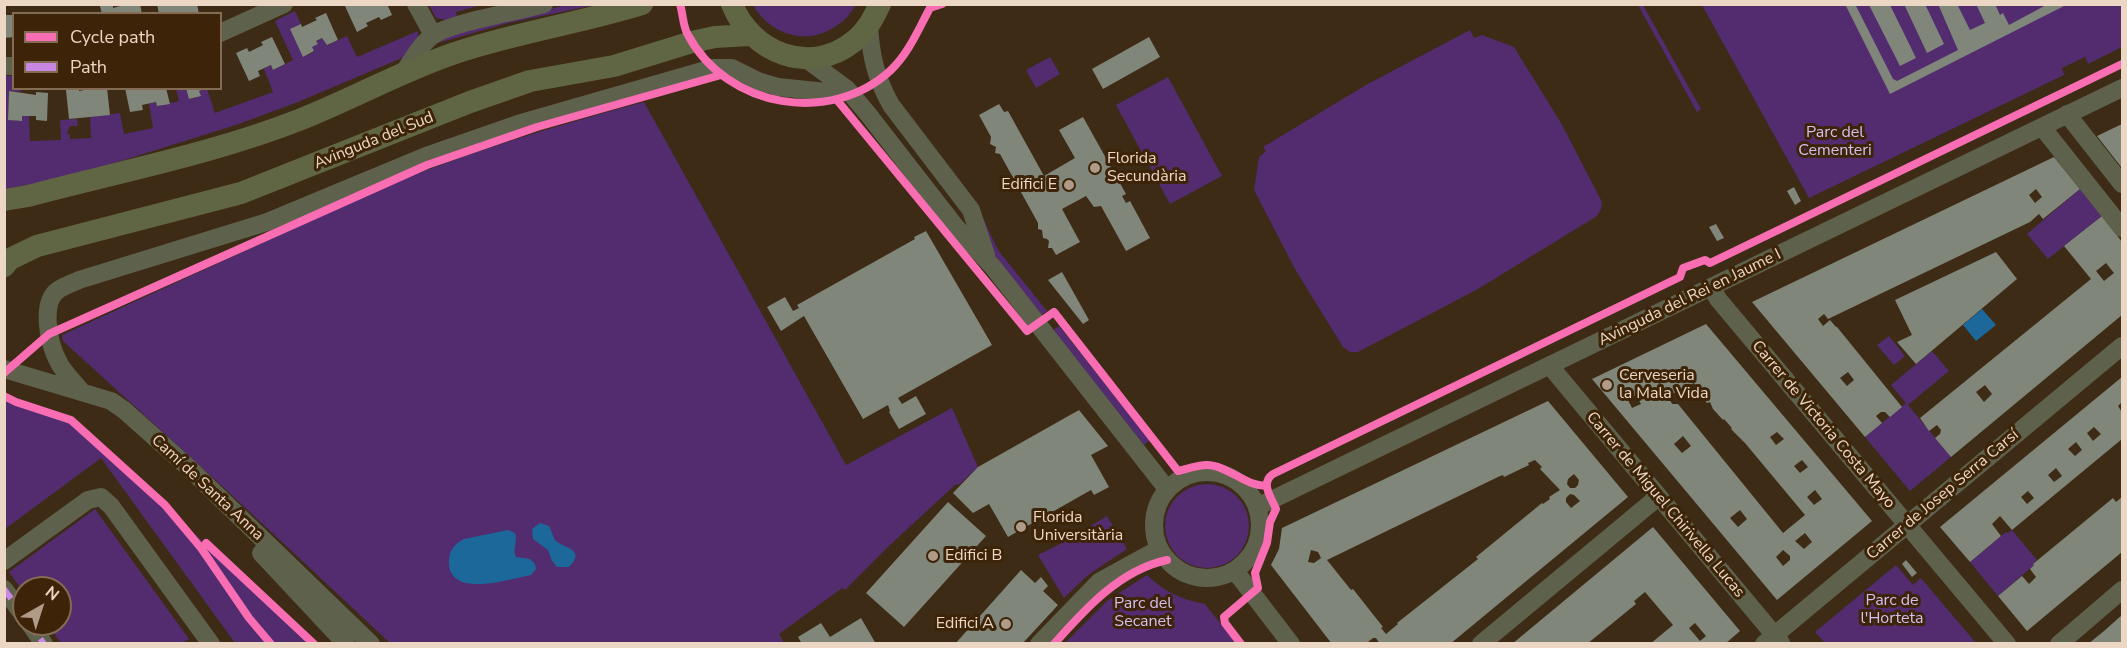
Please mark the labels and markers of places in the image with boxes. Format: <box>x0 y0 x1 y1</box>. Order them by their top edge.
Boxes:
place label: Florida Secundària <box>1107 149 1187 187</box>
marker: Florida Secundària <box>1088 161 1102 175</box>
place label: Edifici E <box>1001 175 1057 195</box>
marker: Edifici E <box>1062 178 1076 192</box>
place label: Cerveseria la Mala Vida <box>1619 366 1708 404</box>
marker: Cerveseria la Mala Vida <box>1600 378 1614 392</box>
place label: Florida Universitària <box>1033 508 1123 546</box>
marker: Florida Universitària <box>1014 520 1028 534</box>
place label: Edifici B <box>945 546 1002 566</box>
marker: Edifici B <box>926 549 940 563</box>
place label: Edifici A <box>936 614 994 634</box>
marker: Edifici A <box>999 617 1013 631</box>

